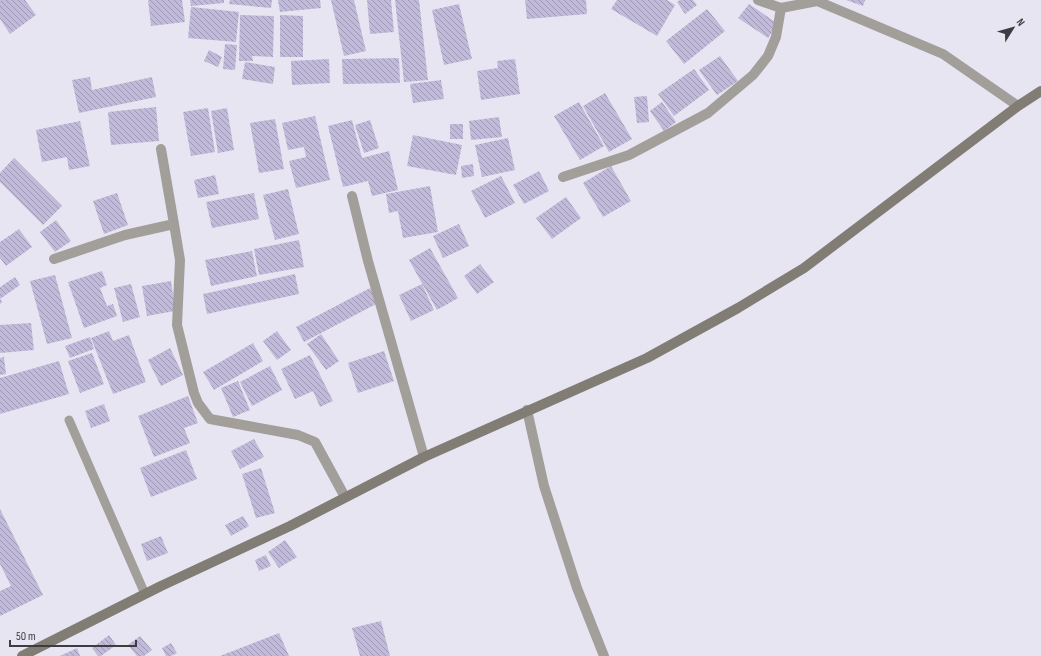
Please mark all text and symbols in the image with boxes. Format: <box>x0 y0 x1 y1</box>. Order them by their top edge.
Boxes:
north arrow <box>993 8 1033 48</box>
text: N <box>1014 16 1028 29</box>
scale bar <box>10 622 136 648</box>
text: 50 m <box>16 629 36 644</box>

